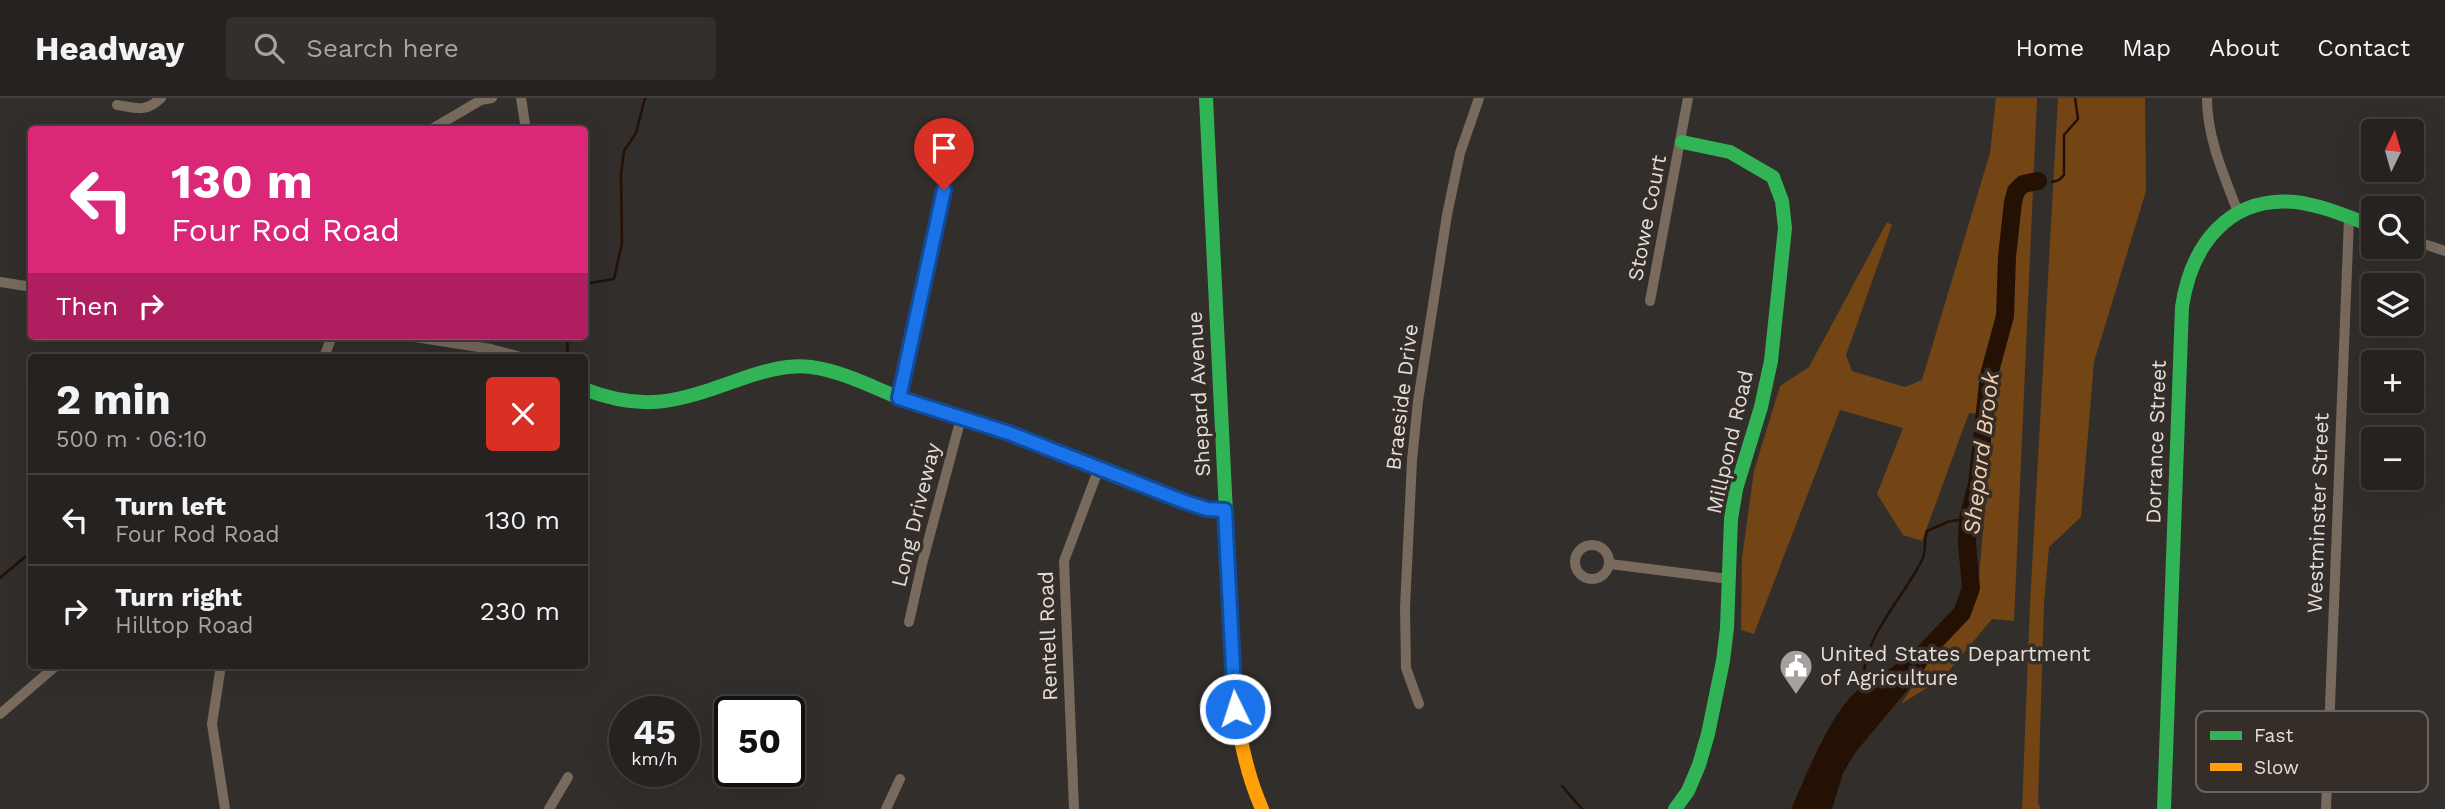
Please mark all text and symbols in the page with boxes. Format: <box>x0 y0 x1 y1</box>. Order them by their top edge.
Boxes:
search box <box>226 17 716 80</box>
text: Headway <box>35 29 184 68</box>
icon: search <box>250 29 288 67</box>
text: Search here <box>306 33 459 63</box>
text: Home <box>2016 34 2084 62</box>
text: Map <box>2122 34 2171 62</box>
text: About <box>2209 34 2279 62</box>
text: Contact <box>2317 34 2410 62</box>
pin <box>914 118 974 190</box>
north arrow <box>2361 119 2424 182</box>
map controls <box>2361 119 2424 490</box>
icon: arrive <box>925 129 963 167</box>
text: 130 m <box>171 152 313 210</box>
street label: Stowe Court <box>1622 153 1671 283</box>
icon: left <box>56 154 147 245</box>
button: search <box>2361 196 2424 259</box>
text: Four Rod Road <box>171 211 400 249</box>
button: layers <box>2361 273 2424 336</box>
icon: right <box>132 287 170 325</box>
text: Then <box>56 291 118 321</box>
street label: Shepard Avenue <box>1182 311 1215 477</box>
street label: Braeside Drive <box>1380 322 1423 472</box>
button: + <box>2361 350 2424 413</box>
street label: Dorrance Street <box>2140 360 2171 524</box>
street label: Millpond Road <box>1701 368 1758 516</box>
water label: Shepard Brook <box>1958 369 2005 536</box>
text: 2 min <box>56 375 171 424</box>
button: close <box>486 377 560 451</box>
street label: Westminster Street <box>2302 412 2333 614</box>
text: 500 m · 06:10 <box>56 426 207 453</box>
button: − <box>2361 427 2424 490</box>
street label: Long Driveway <box>886 440 946 590</box>
text: Turn left <box>115 491 226 521</box>
icon: left <box>56 501 94 539</box>
text: 130 m <box>485 505 560 535</box>
text: Four Rod Road <box>115 521 280 548</box>
street label: Rentell Road <box>1033 571 1062 701</box>
text: Turn right <box>115 582 242 612</box>
icon: right <box>56 592 94 630</box>
text: 230 m <box>480 596 560 626</box>
text: Hilltop Road <box>115 612 253 639</box>
place label: United States Department of Agriculture <box>1820 641 2090 690</box>
public building icon: United States Department of Agriculture <box>1777 647 1815 696</box>
position arrow <box>1198 672 1272 746</box>
speed limit sign: 50 <box>714 696 805 787</box>
text: 45 <box>633 711 676 753</box>
legend <box>2196 711 2428 792</box>
text: Fast <box>2254 724 2293 747</box>
text: km/h <box>631 748 678 769</box>
text: Slow <box>2254 756 2299 779</box>

